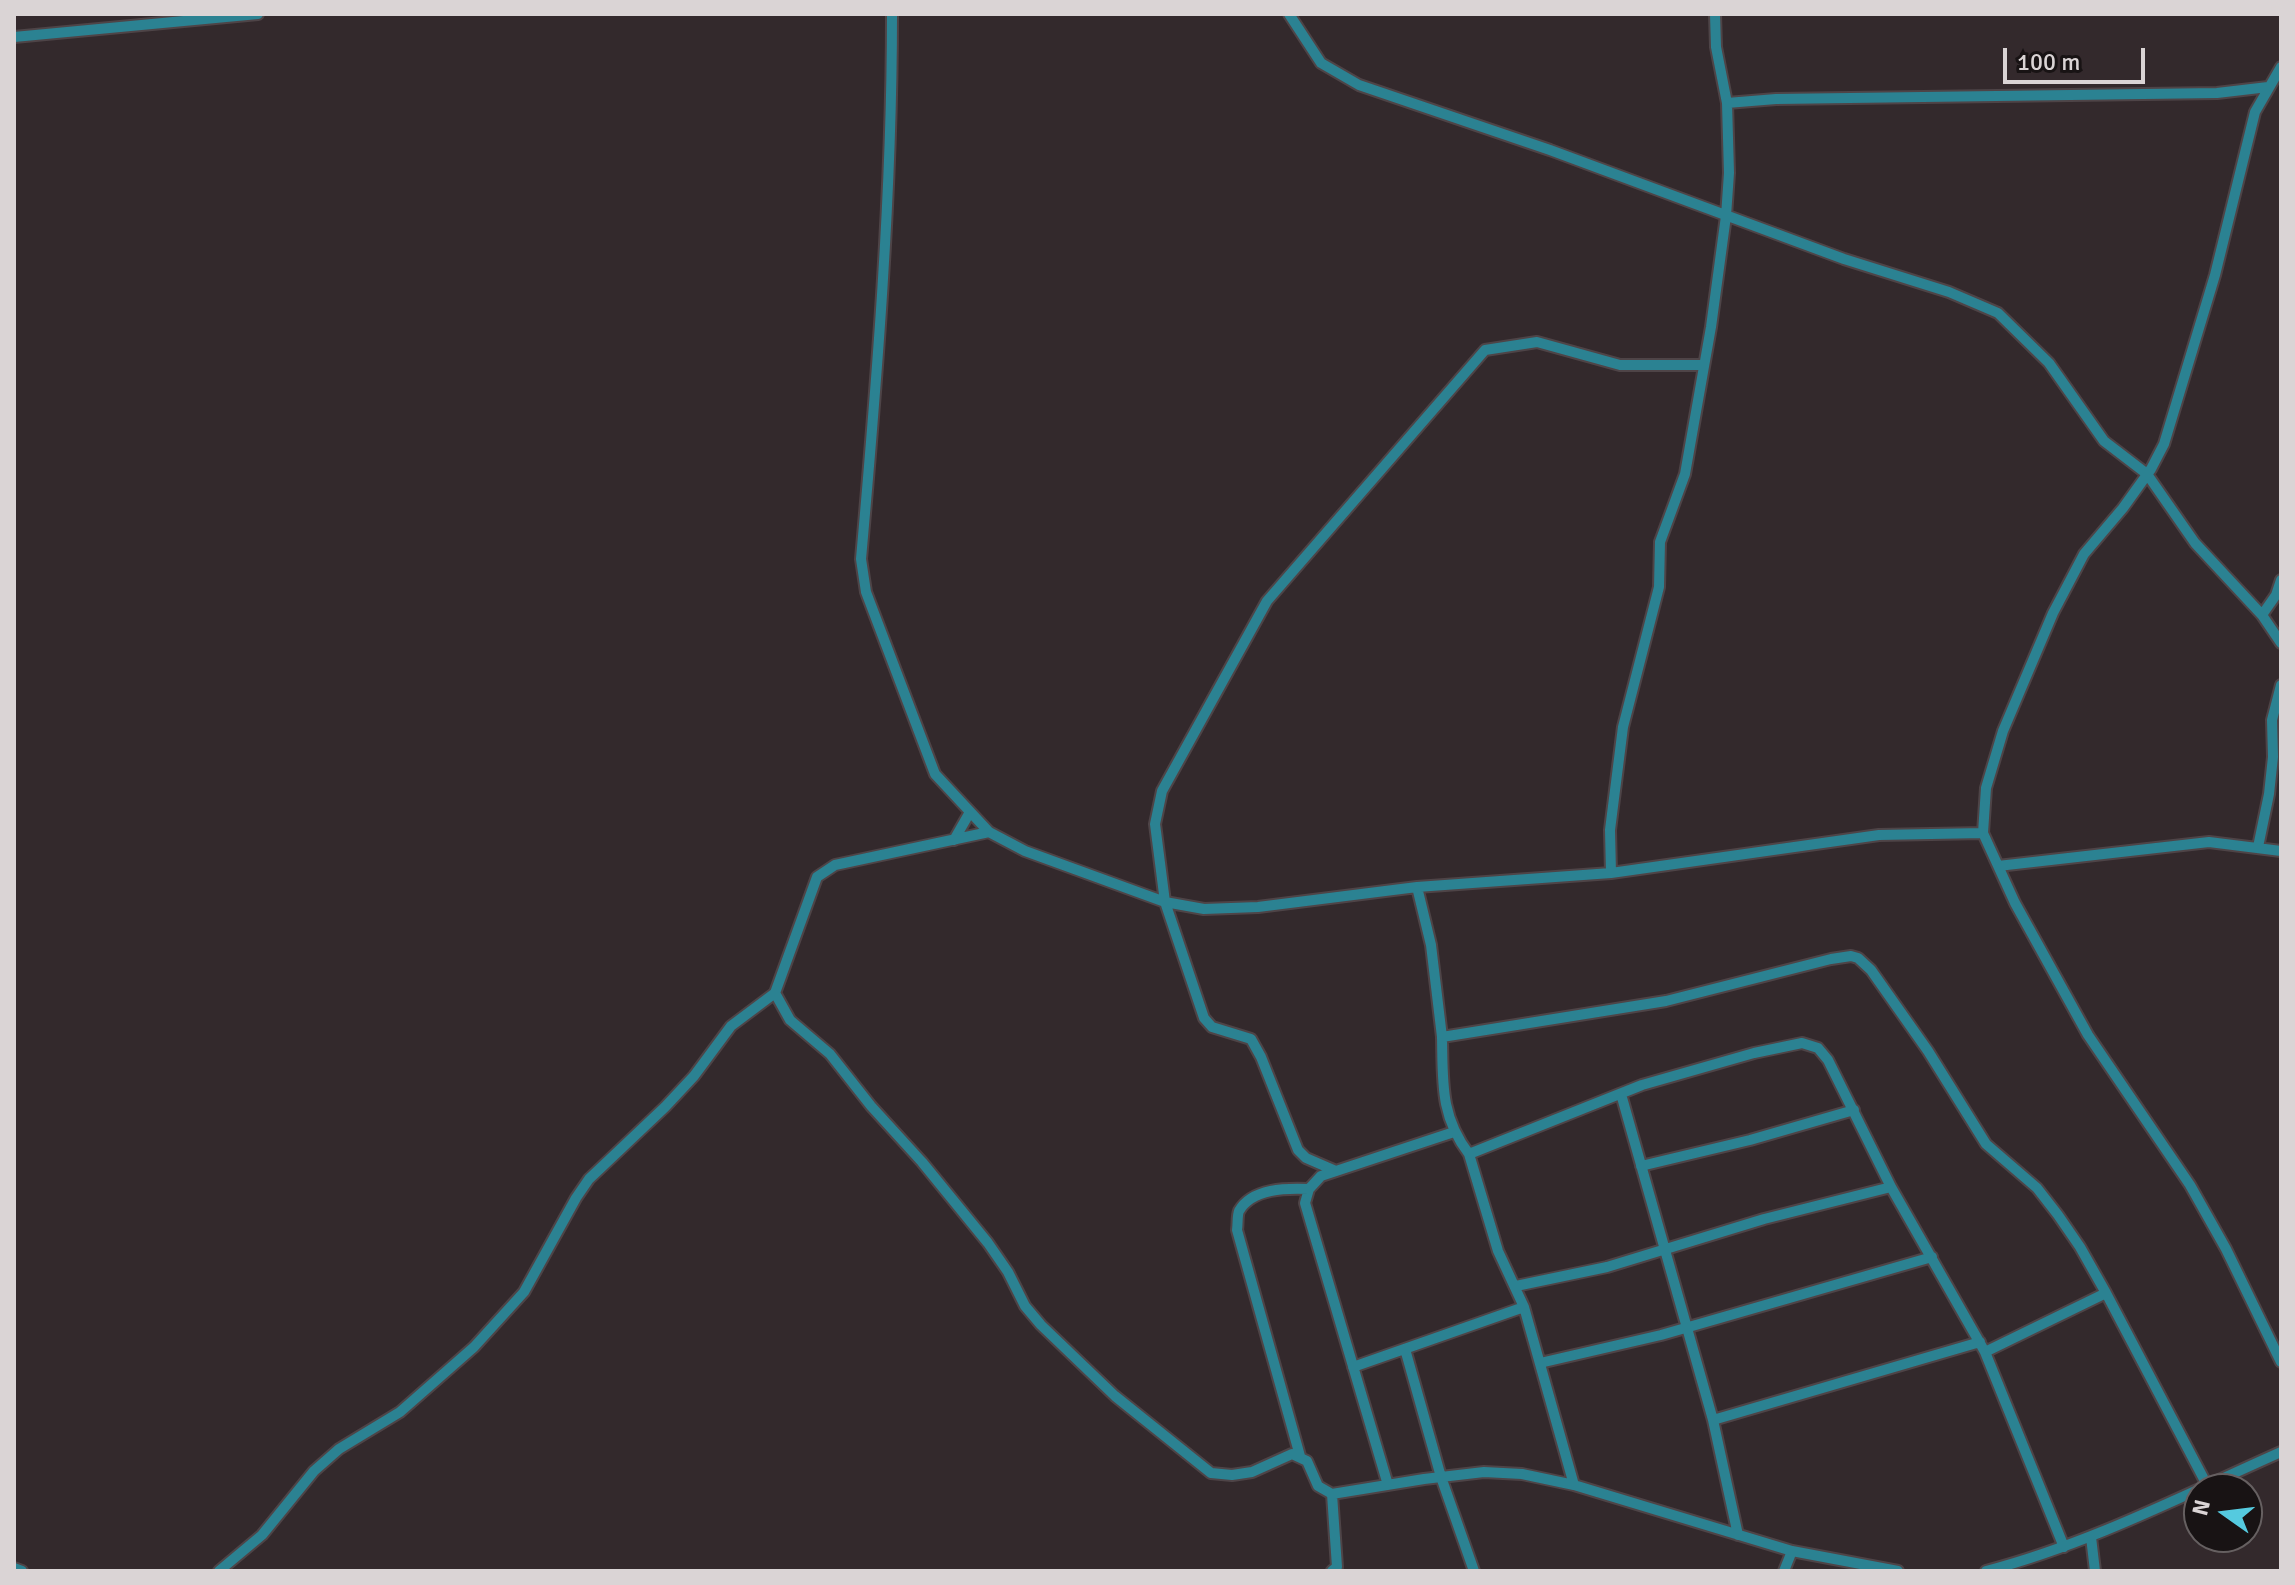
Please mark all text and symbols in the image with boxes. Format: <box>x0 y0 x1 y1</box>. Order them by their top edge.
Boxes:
scale bar <box>2007 32 2149 82</box>
text: 100 m <box>2017 47 2080 77</box>
north arrow <box>2183 1473 2263 1553</box>
text: N <box>2186 1497 2216 1518</box>

